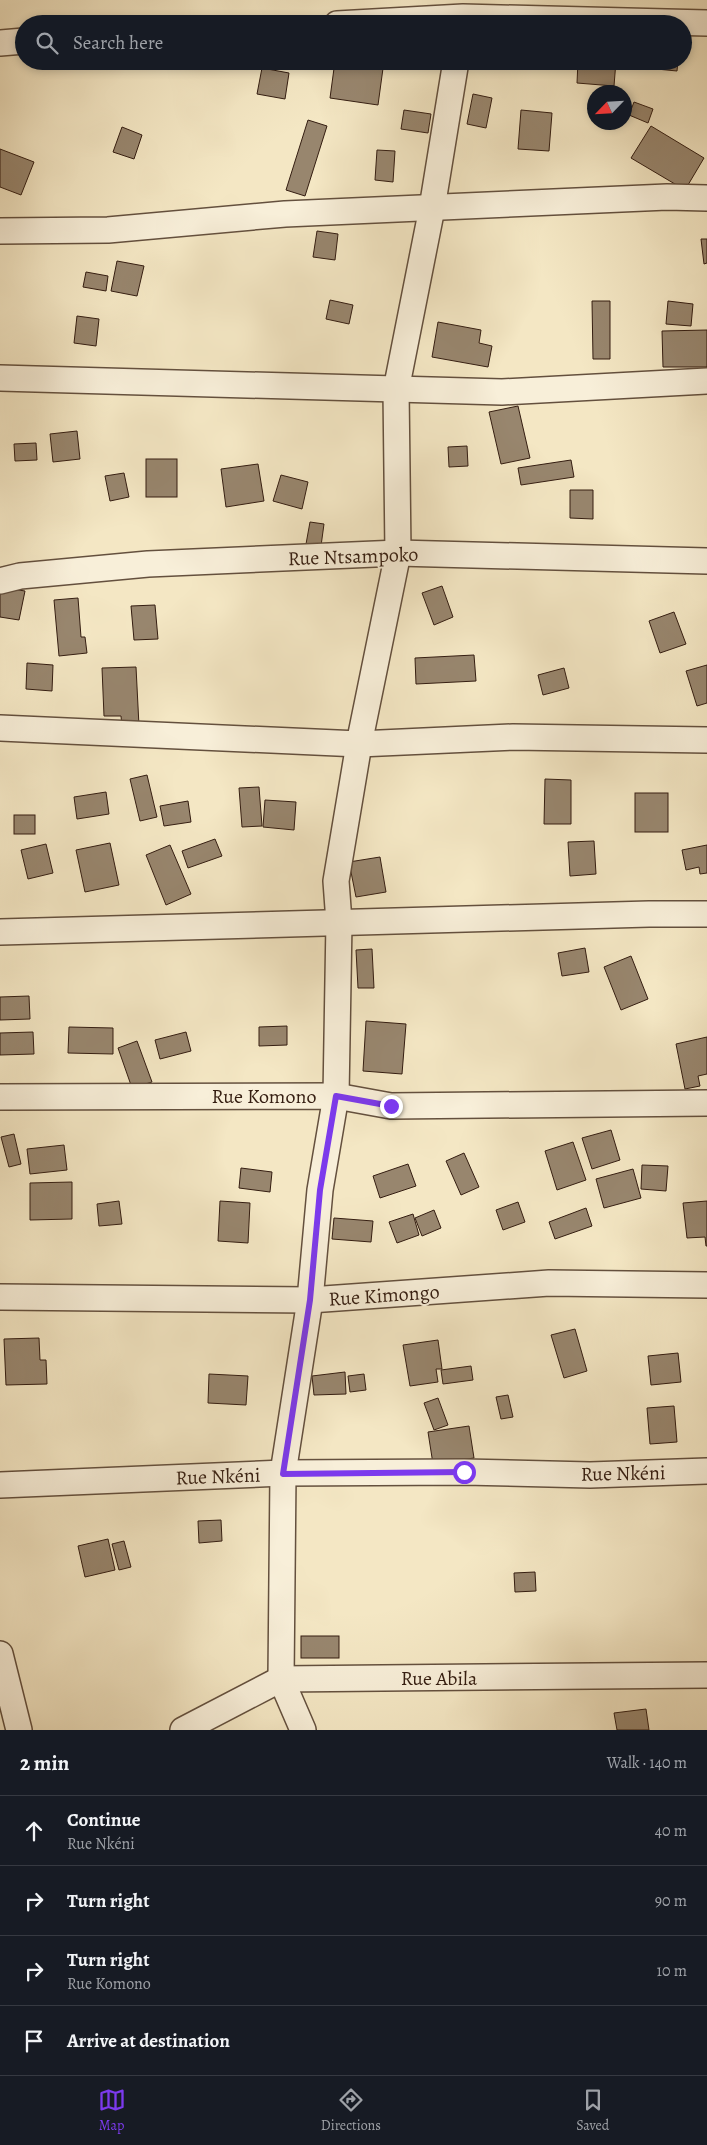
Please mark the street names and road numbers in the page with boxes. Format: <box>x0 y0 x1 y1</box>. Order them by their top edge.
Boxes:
street label: Rue Ntsampoko <box>287 541 419 572</box>
street label: Rue Komono <box>212 1083 316 1110</box>
street label: Rue Kimongo <box>328 1278 440 1313</box>
street label: Rue Nkéni <box>580 1459 666 1488</box>
street label: Rue Nkéni <box>175 1462 261 1491</box>
street label: Rue Abila <box>401 1665 478 1692</box>

